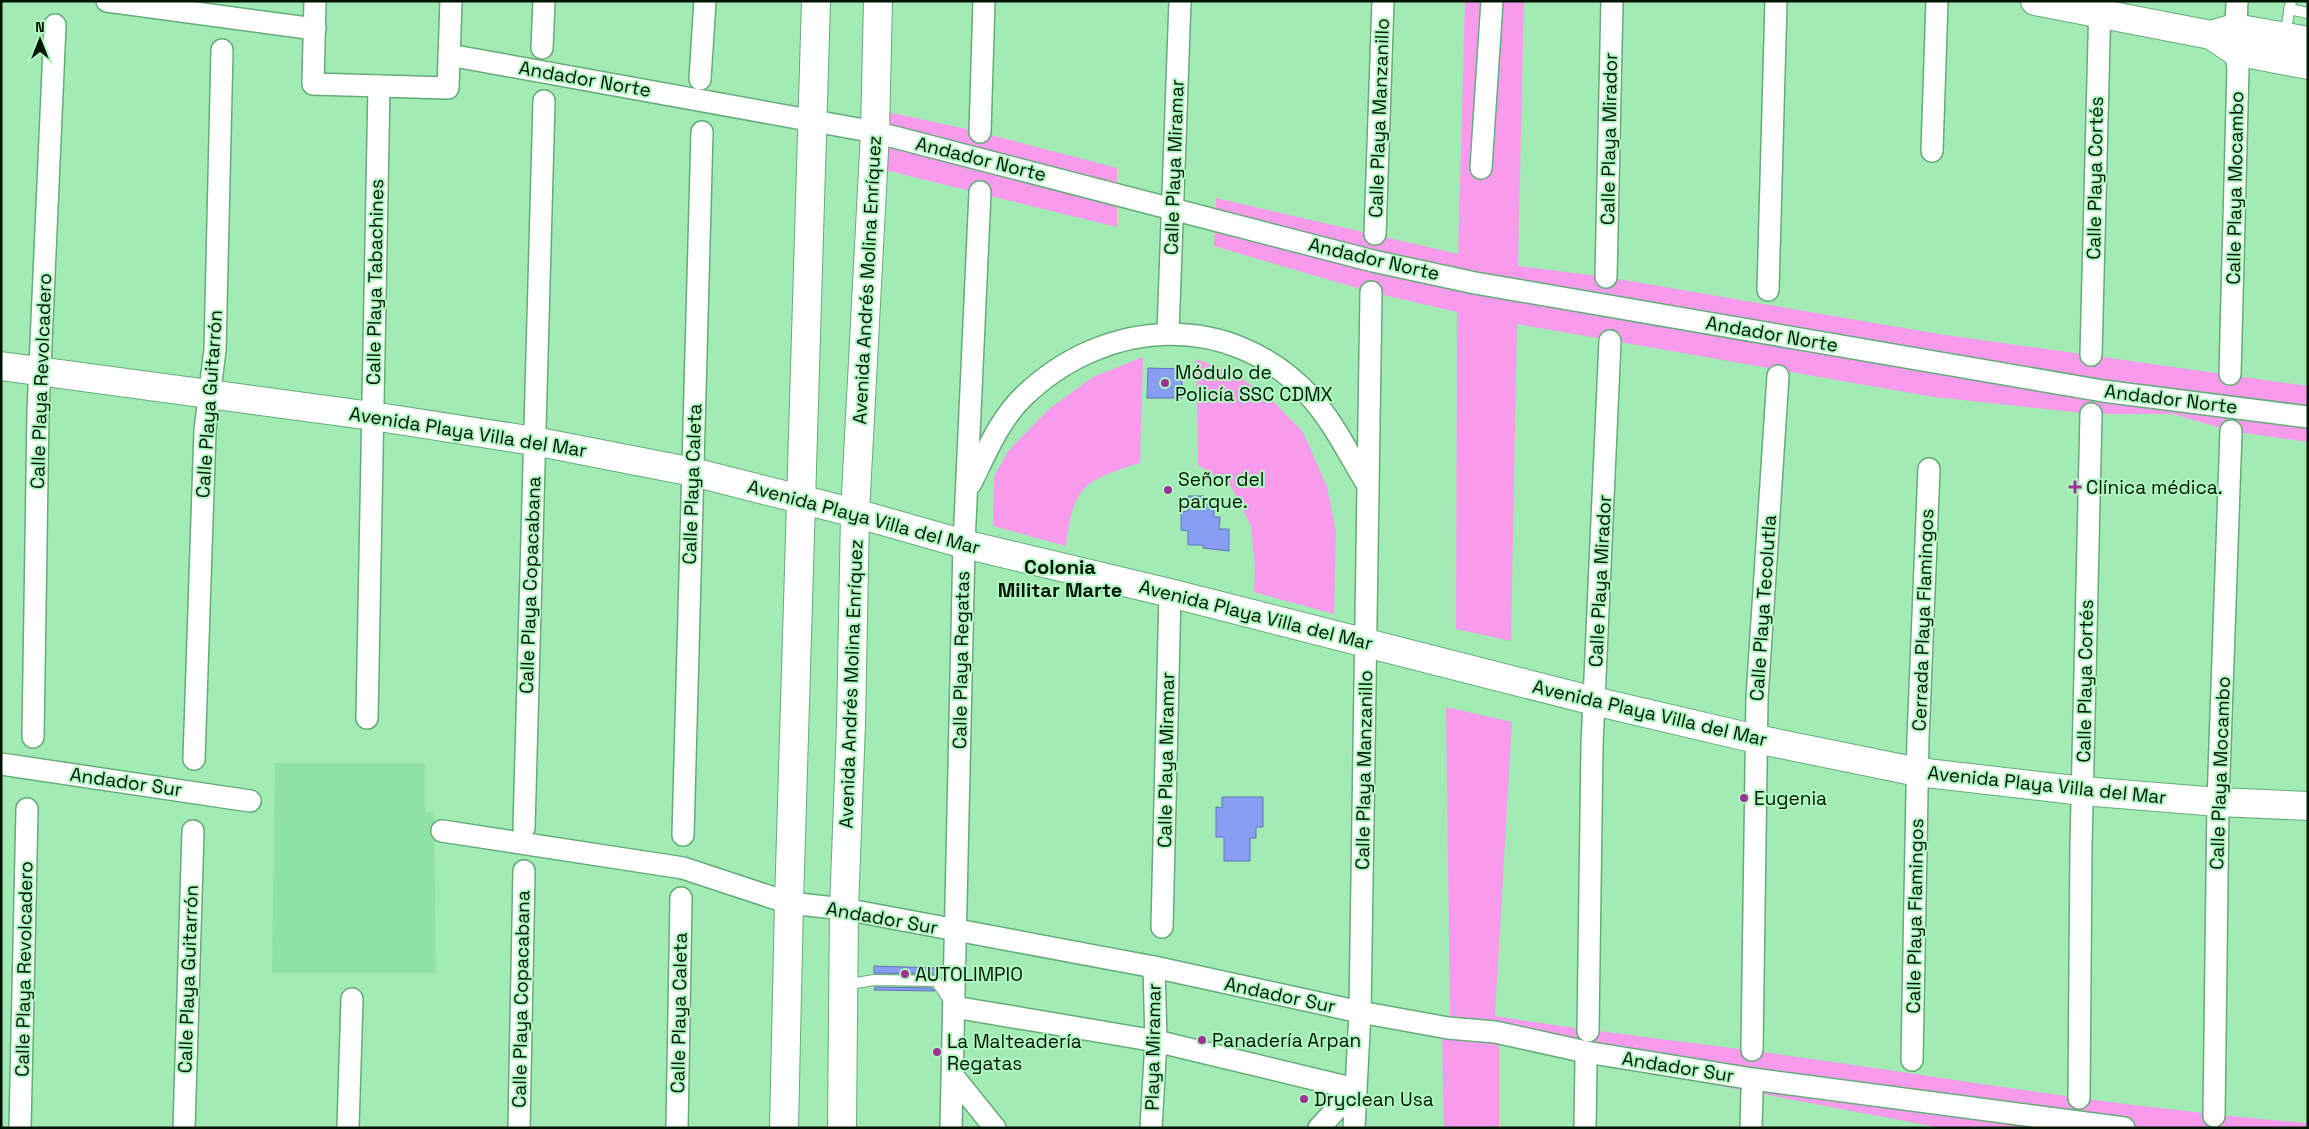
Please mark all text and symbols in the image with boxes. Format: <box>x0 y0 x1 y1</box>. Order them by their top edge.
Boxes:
north arrow <box>15 15 65 65</box>
text: N <box>35 18 45 36</box>
street label: Calle Playa Manzanillo <box>1363 18 1395 218</box>
street label: Calle Playa Mirador <box>1595 53 1623 225</box>
street label: Andador Norte <box>517 55 653 103</box>
street label: Calle Playa Miramar <box>1158 79 1190 255</box>
street label: Calle Playa Mocambo <box>2221 91 2249 285</box>
street label: Calle Playa Cortés <box>2081 96 2109 260</box>
street label: Andador Norte <box>913 131 1049 187</box>
street label: Avenida Andrés Molina Enríquez <box>847 135 887 425</box>
street label: Calle Playa Tabachines <box>361 179 389 385</box>
street label: Andador Norte <box>1306 232 1442 286</box>
street label: Calle Playa Revolcadero <box>25 273 57 489</box>
street label: Calle Playa Guitarrón <box>190 309 228 499</box>
street label: Andador Norte <box>1704 310 1840 358</box>
place label: Módulo de Policía SSC CDMX <box>1175 360 1333 407</box>
marker: Módulo de Policía SSC CDMX <box>1159 377 1171 389</box>
street label: Andador Norte <box>2103 378 2239 420</box>
street label: Avenida Playa Villa del Mar <box>347 401 589 463</box>
street label: Calle Playa Caleta <box>677 403 707 565</box>
place label: Señor del parque. <box>1178 467 1264 514</box>
street label: Avenida Playa Villa del Mar <box>745 474 983 560</box>
place label: Clínica médica. <box>2086 475 2223 500</box>
street label: Calle Playa Copacabana <box>514 476 546 694</box>
marker: Clínica médica. <box>2068 480 2082 494</box>
marker: Señor del parque. <box>1162 484 1174 496</box>
street label: Calle Playa Mirador <box>1583 494 1617 668</box>
street label: Cerrada Playa Flamingos <box>1907 508 1939 732</box>
street label: Calle Playa Tecolutla <box>1744 514 1782 702</box>
street label: Avenida Andrés Molina Enríquez <box>833 539 869 829</box>
district label: Colonia Militar Marte <box>998 554 1122 603</box>
street label: Calle Playa Regatas <box>947 571 975 749</box>
street label: Avenida Playa Villa del Mar <box>1136 574 1376 656</box>
street label: Calle Playa Cortés <box>2071 599 2099 763</box>
street label: Calle Playa Manzanillo <box>1350 670 1378 870</box>
street label: Calle Playa Miramar <box>1152 672 1180 848</box>
street label: Avenida Playa Villa del Mar <box>1530 674 1770 752</box>
street label: Calle Playa Mocambo <box>2204 676 2236 870</box>
street label: Avenida Playa Villa del Mar <box>1926 760 2168 810</box>
street label: Andador Sur <box>68 762 184 802</box>
place label: Eugenia <box>1754 786 1827 811</box>
marker: Eugenia <box>1738 792 1750 804</box>
street label: Calle Playa Flamingos <box>1901 818 1929 1014</box>
street label: Calle Playa Revolcadero <box>10 861 38 1077</box>
street label: Calle Playa Guitarrón <box>172 884 204 1074</box>
street label: Calle Playa Copacabana <box>507 890 535 1108</box>
street label: Andador Sur <box>824 896 940 940</box>
street label: Calle Playa Caleta <box>665 932 693 1094</box>
place label: AUTOLIMPIO <box>915 962 1023 987</box>
marker: AUTOLIMPIO <box>899 968 911 980</box>
street label: Andador Sur <box>1222 971 1338 1019</box>
street label: Playa Miramar <box>1139 983 1167 1111</box>
place label: Panadería Arpan <box>1212 1028 1361 1053</box>
place label: La Malteadería Regatas <box>947 1029 1082 1076</box>
marker: Panadería Arpan <box>1196 1034 1208 1046</box>
marker: La Malteadería Regatas <box>931 1046 943 1058</box>
street label: Andador Sur <box>1620 1046 1736 1088</box>
place label: Dryclean Usa <box>1314 1087 1434 1112</box>
marker: Dryclean Usa <box>1298 1093 1310 1105</box>

